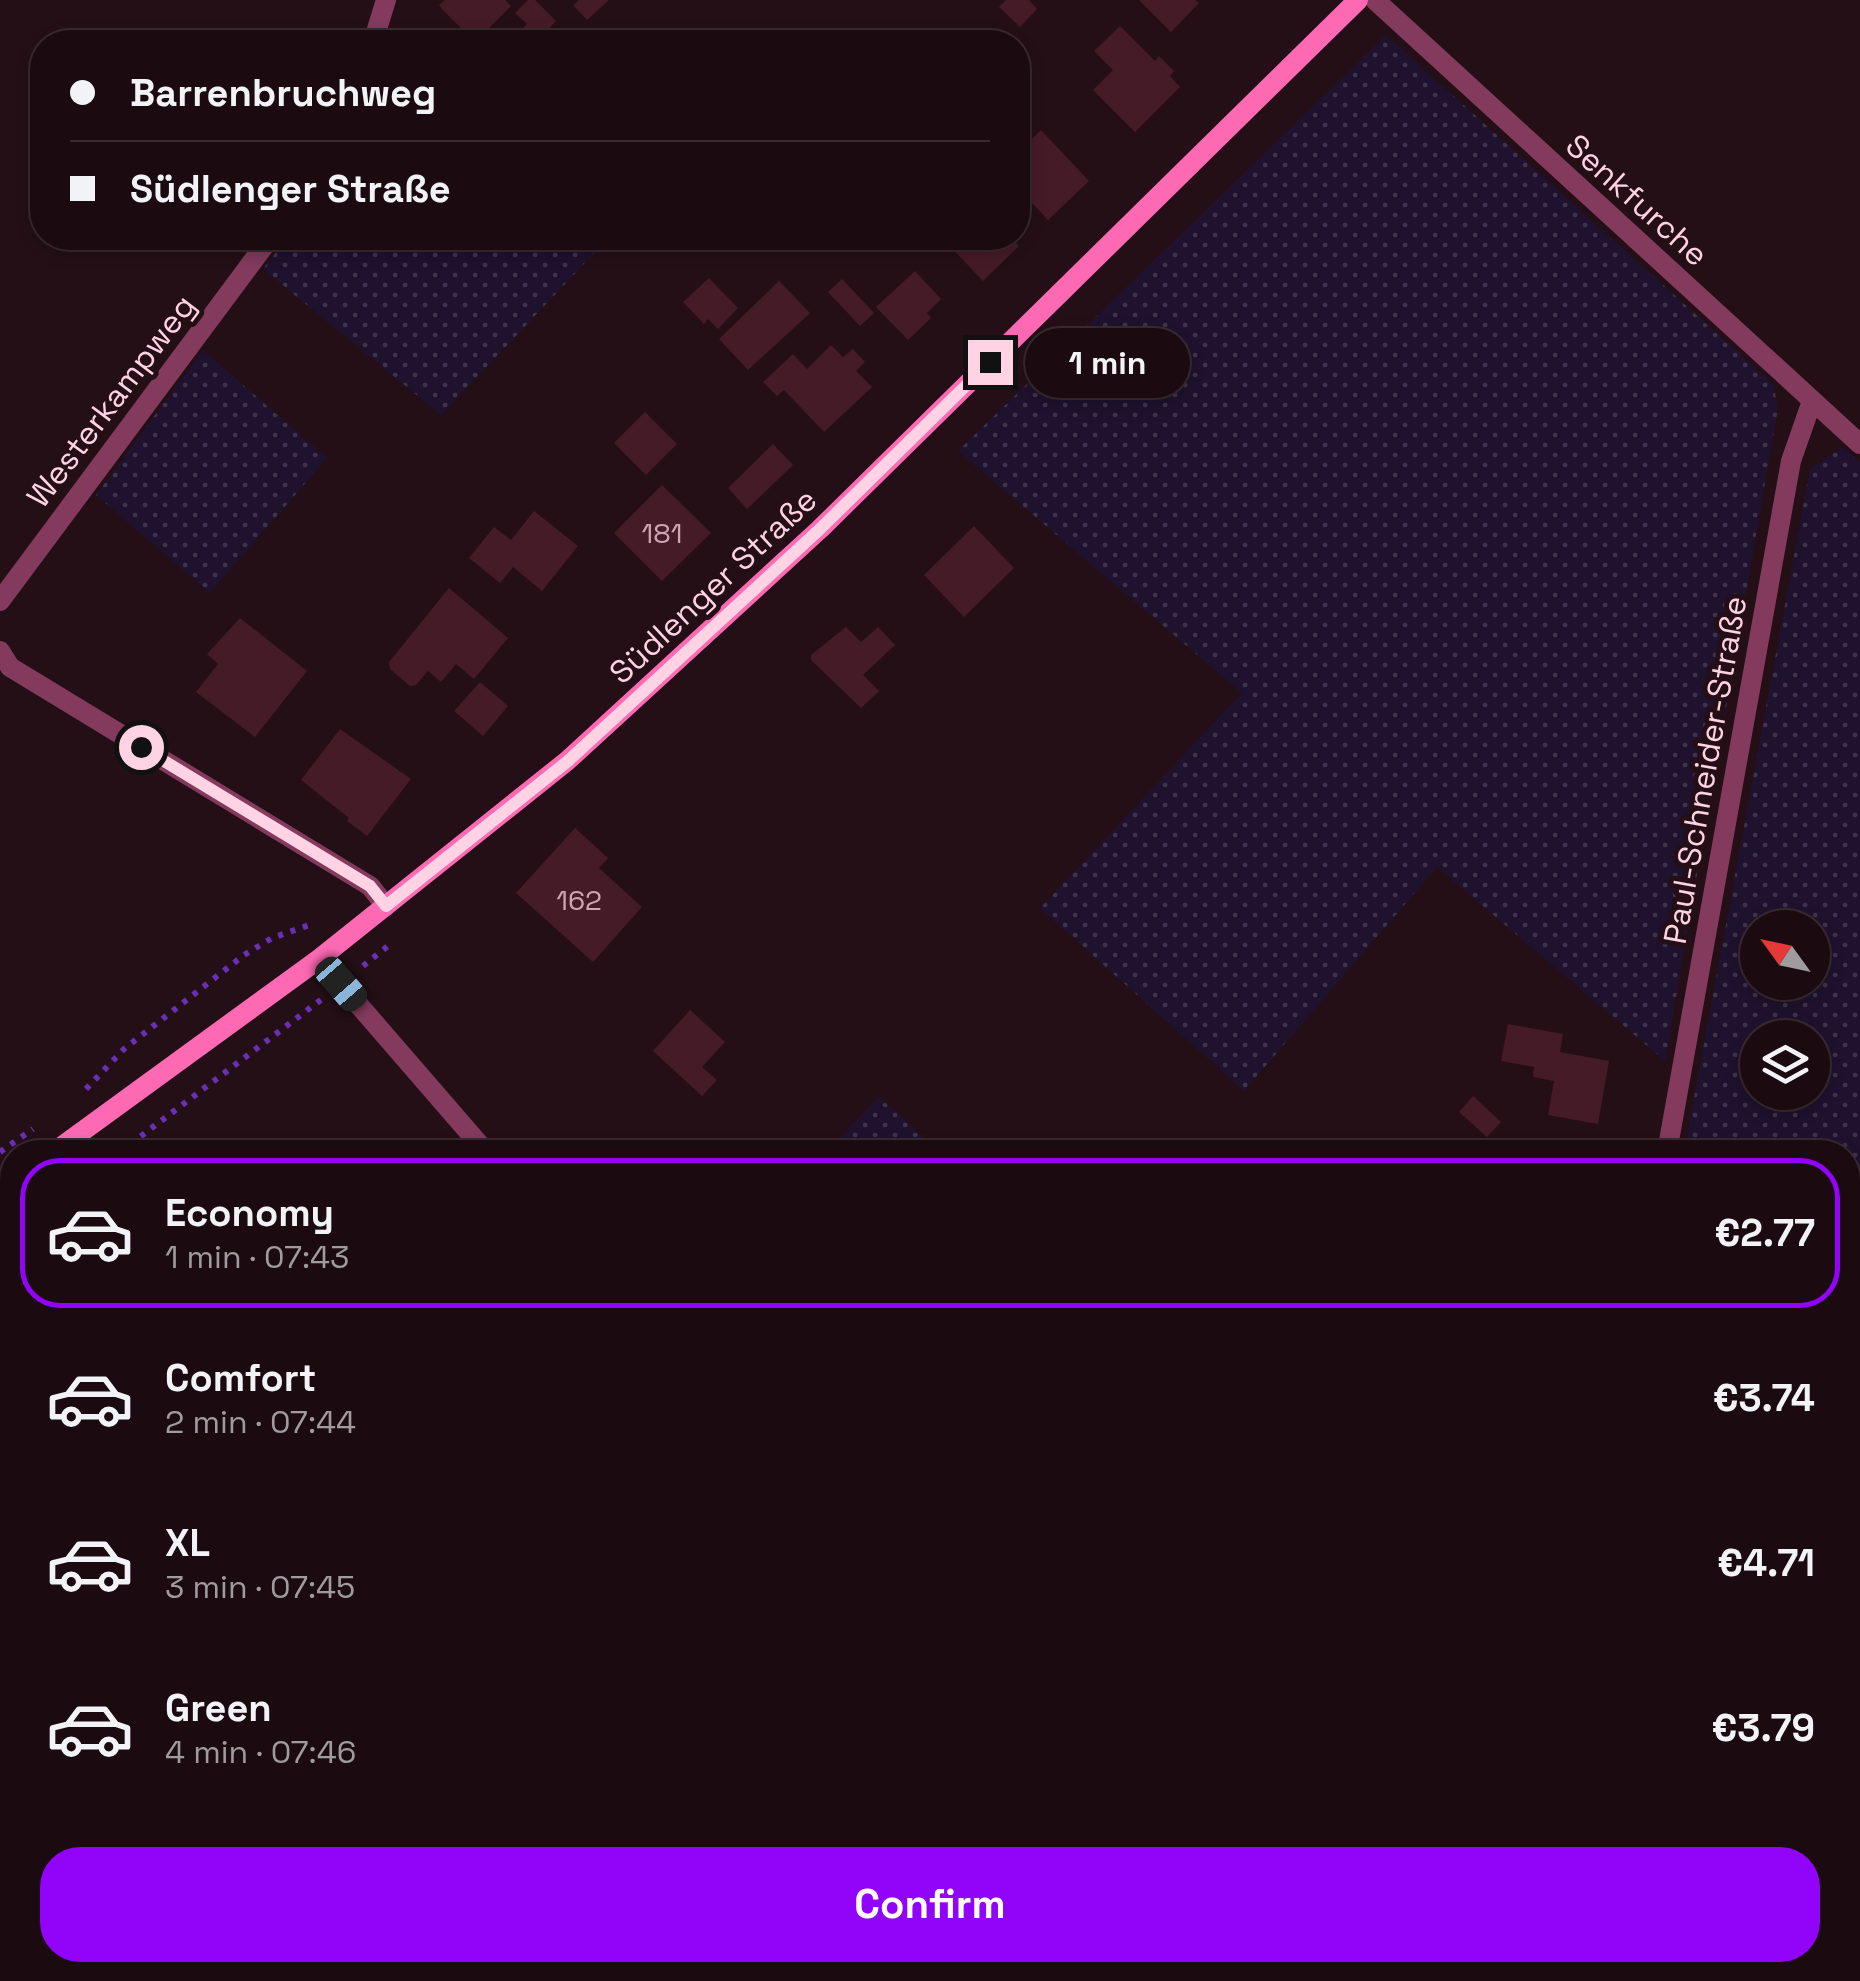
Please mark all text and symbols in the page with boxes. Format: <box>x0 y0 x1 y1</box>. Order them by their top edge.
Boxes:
text: Barrenbruchweg <box>130 69 436 117</box>
street label: Senkfurche <box>1557 125 1717 275</box>
text: Südlenger Straße <box>130 165 451 213</box>
street label: Westerkampweg <box>18 287 204 515</box>
callout: 1 min <box>1025 327 1190 397</box>
route end <box>968 340 1013 385</box>
text: 1 min <box>1068 343 1147 383</box>
street label: Südlenger Straße <box>601 480 825 692</box>
house number: 181 <box>642 515 682 551</box>
street label: Paul-Schneider-Straße <box>1655 593 1755 947</box>
route start <box>119 725 164 770</box>
house number: 162 <box>556 882 602 918</box>
north arrow <box>1740 910 1830 1000</box>
map controls <box>1740 910 1830 1110</box>
car <box>310 952 372 1016</box>
button: layers <box>1740 1020 1830 1110</box>
icon: car <box>45 1188 135 1278</box>
text: Economy <box>165 1189 334 1237</box>
text: €2.77 <box>1715 1209 1815 1257</box>
text: 1 min · 07:43 <box>165 1237 349 1277</box>
icon: car <box>45 1353 135 1443</box>
text: Comfort <box>165 1354 316 1402</box>
text: €3.74 <box>1713 1374 1815 1422</box>
text: 2 min · 07:44 <box>165 1402 356 1442</box>
icon: car <box>45 1518 135 1608</box>
text: XL <box>165 1519 210 1567</box>
text: €4.71 <box>1717 1539 1815 1587</box>
text: 3 min · 07:45 <box>165 1567 355 1607</box>
icon: car <box>45 1683 135 1773</box>
text: Green <box>165 1684 272 1732</box>
text: €3.79 <box>1712 1704 1815 1752</box>
text: 4 min · 07:46 <box>165 1732 356 1772</box>
button: Confirm <box>40 1847 1820 1962</box>

